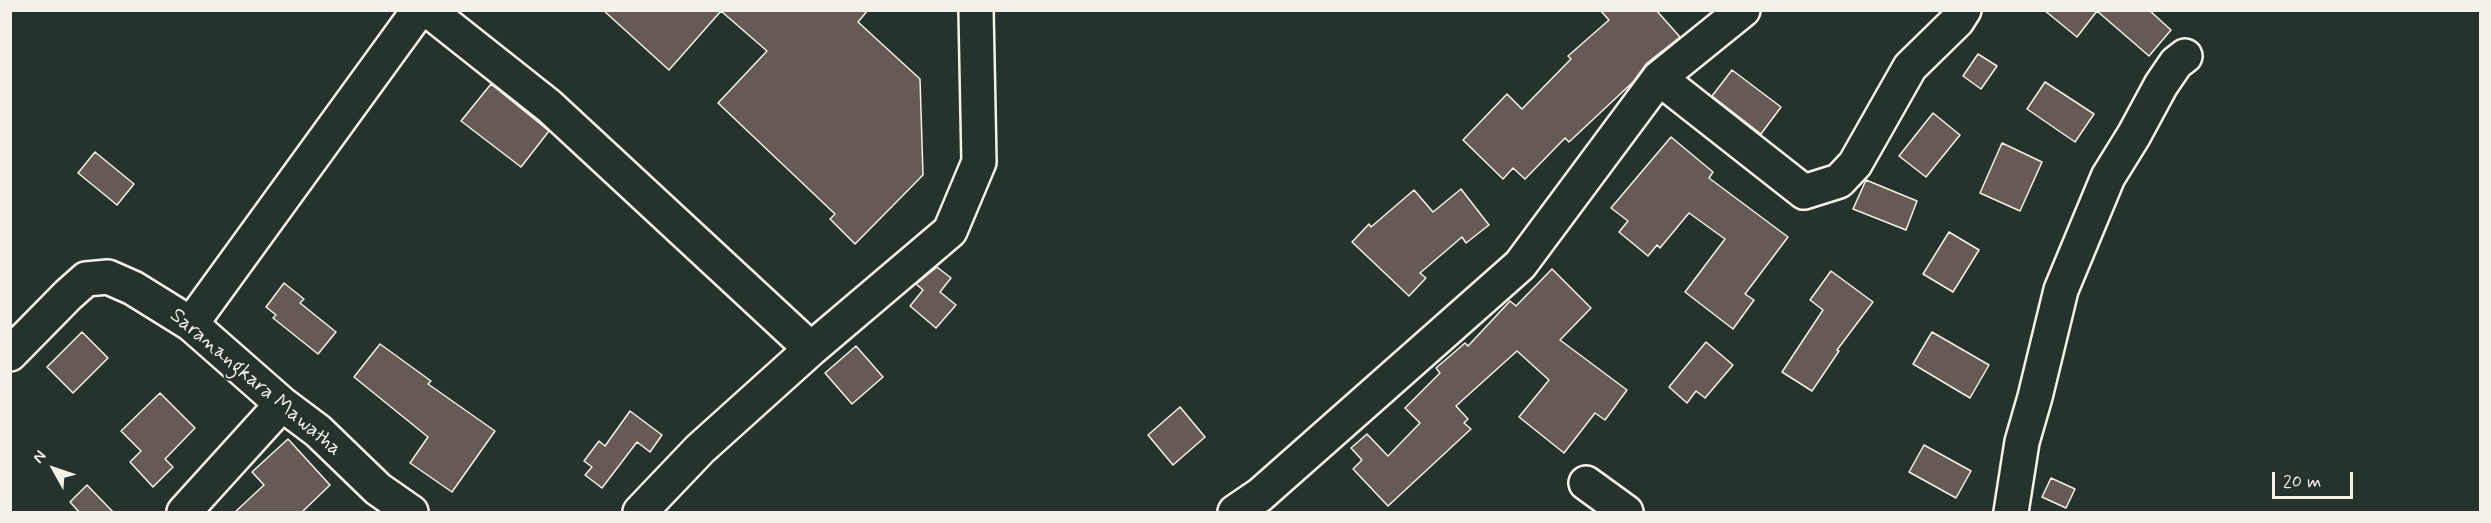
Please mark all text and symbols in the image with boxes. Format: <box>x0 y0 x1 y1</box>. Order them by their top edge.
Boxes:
street label: Saranangkara Mawatha <box>164 304 346 462</box>
north arrow <box>24 439 84 499</box>
text: N <box>28 446 51 468</box>
scale bar <box>2275 460 2356 498</box>
text: 20 m <box>2283 470 2321 494</box>

